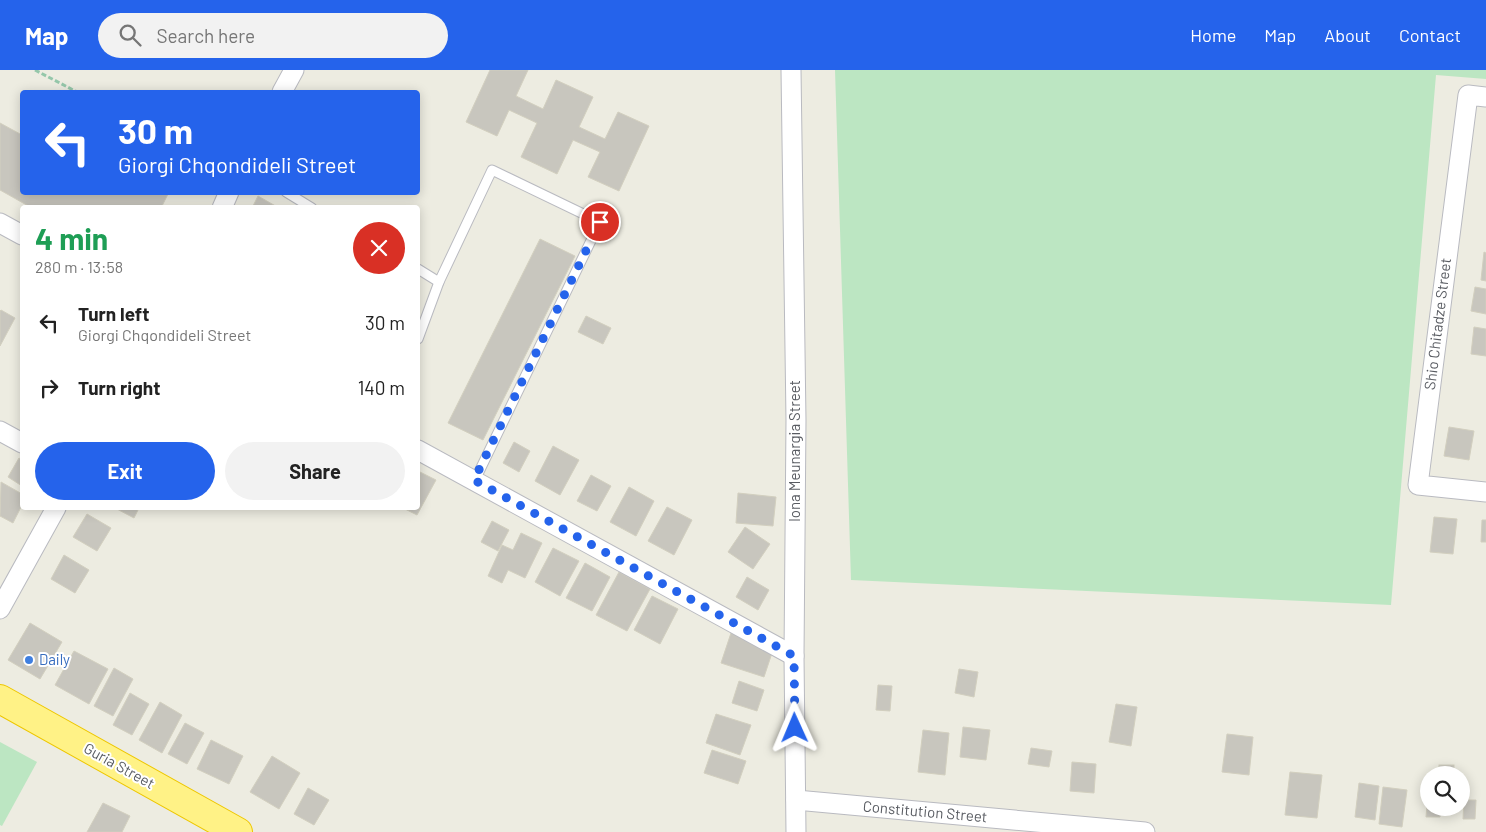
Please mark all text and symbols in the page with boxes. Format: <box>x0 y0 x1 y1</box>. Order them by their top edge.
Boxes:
search box <box>98 13 448 58</box>
text: Map <box>25 21 68 50</box>
icon: search <box>116 21 144 49</box>
text: Search here <box>156 24 255 47</box>
text: Home <box>1190 24 1236 46</box>
text: Map <box>1264 24 1296 46</box>
text: About <box>1324 24 1371 46</box>
text: Contact <box>1399 24 1461 46</box>
text: 30 m <box>118 109 193 151</box>
icon: left <box>35 110 100 175</box>
text: Giorgi Chqondideli Street <box>118 151 356 177</box>
pin <box>579 201 621 243</box>
icon: arrive <box>586 208 614 236</box>
text: 4 min <box>35 220 108 256</box>
button: close <box>353 222 405 274</box>
text: 280 m · 13:58 <box>35 257 123 276</box>
street label: Shio Chitadze Street <box>1420 257 1454 391</box>
text: Turn left <box>78 302 149 325</box>
icon: left <box>35 309 63 337</box>
text: 30 m <box>365 311 405 334</box>
text: Giorgi Chqondideli Street <box>78 325 251 344</box>
icon: right <box>35 374 63 402</box>
text: Turn right <box>78 376 160 399</box>
text: 140 m <box>358 376 405 399</box>
street label: Iona Meunargia Street <box>785 380 803 522</box>
button: Exit <box>35 442 215 500</box>
button: Share <box>225 442 405 500</box>
place label: Daily <box>39 650 70 668</box>
marker: Daily <box>23 654 35 666</box>
position arrow <box>768 701 820 753</box>
street label: Guria Street <box>81 738 158 792</box>
map controls <box>1420 766 1470 816</box>
button: search <box>1420 766 1470 816</box>
street label: Constitution Street <box>862 797 988 825</box>

